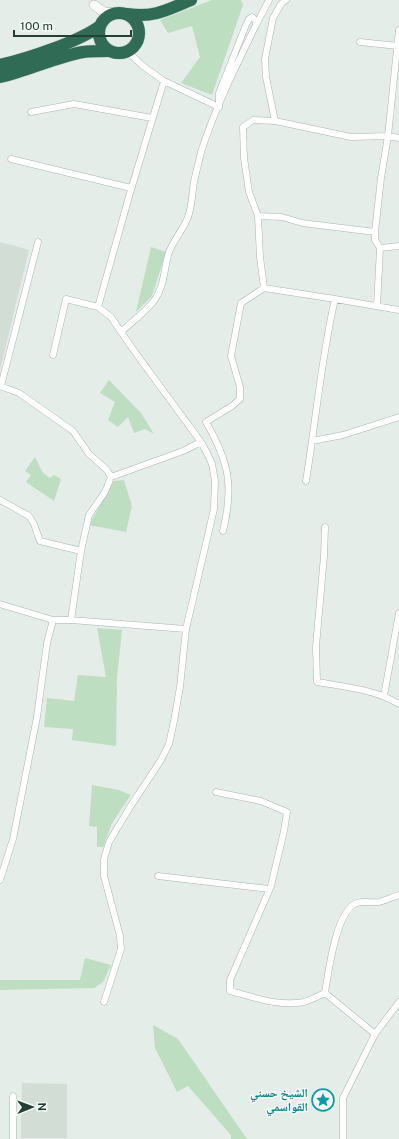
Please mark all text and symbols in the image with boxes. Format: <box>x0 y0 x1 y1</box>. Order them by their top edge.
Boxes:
scale bar <box>14 12 131 38</box>
text: 100 m <box>20 19 53 33</box>
place label: الشيخ حسني القواسمي <box>250 1086 308 1117</box>
north arrow <box>12 1087 52 1127</box>
place icon: الشيخ حسني القواسمي <box>310 1087 336 1113</box>
text: N <box>36 1102 48 1111</box>

